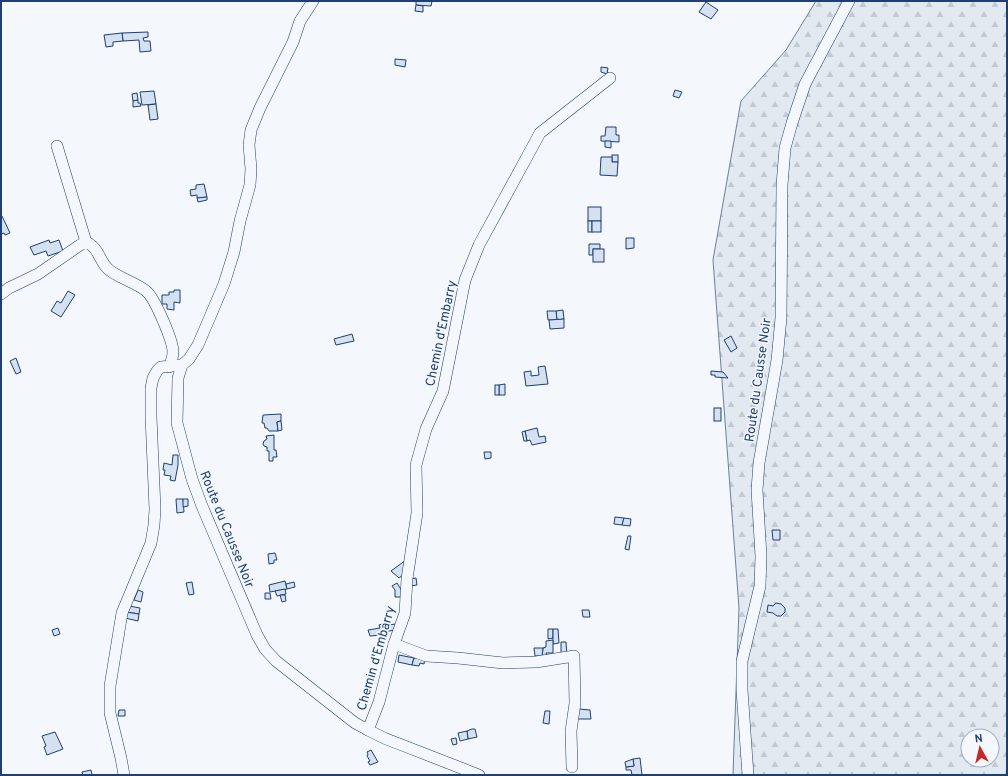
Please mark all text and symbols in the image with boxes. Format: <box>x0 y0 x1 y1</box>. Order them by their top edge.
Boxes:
street label: Chemin d'Embarry <box>423 279 461 388</box>
street label: Route du Causse Noir <box>742 317 776 443</box>
street label: Route du Causse Noir <box>195 469 257 591</box>
street label: Chemin d'Embarry <box>354 604 400 713</box>
north arrow <box>960 728 1000 768</box>
text: N <box>974 732 984 747</box>

